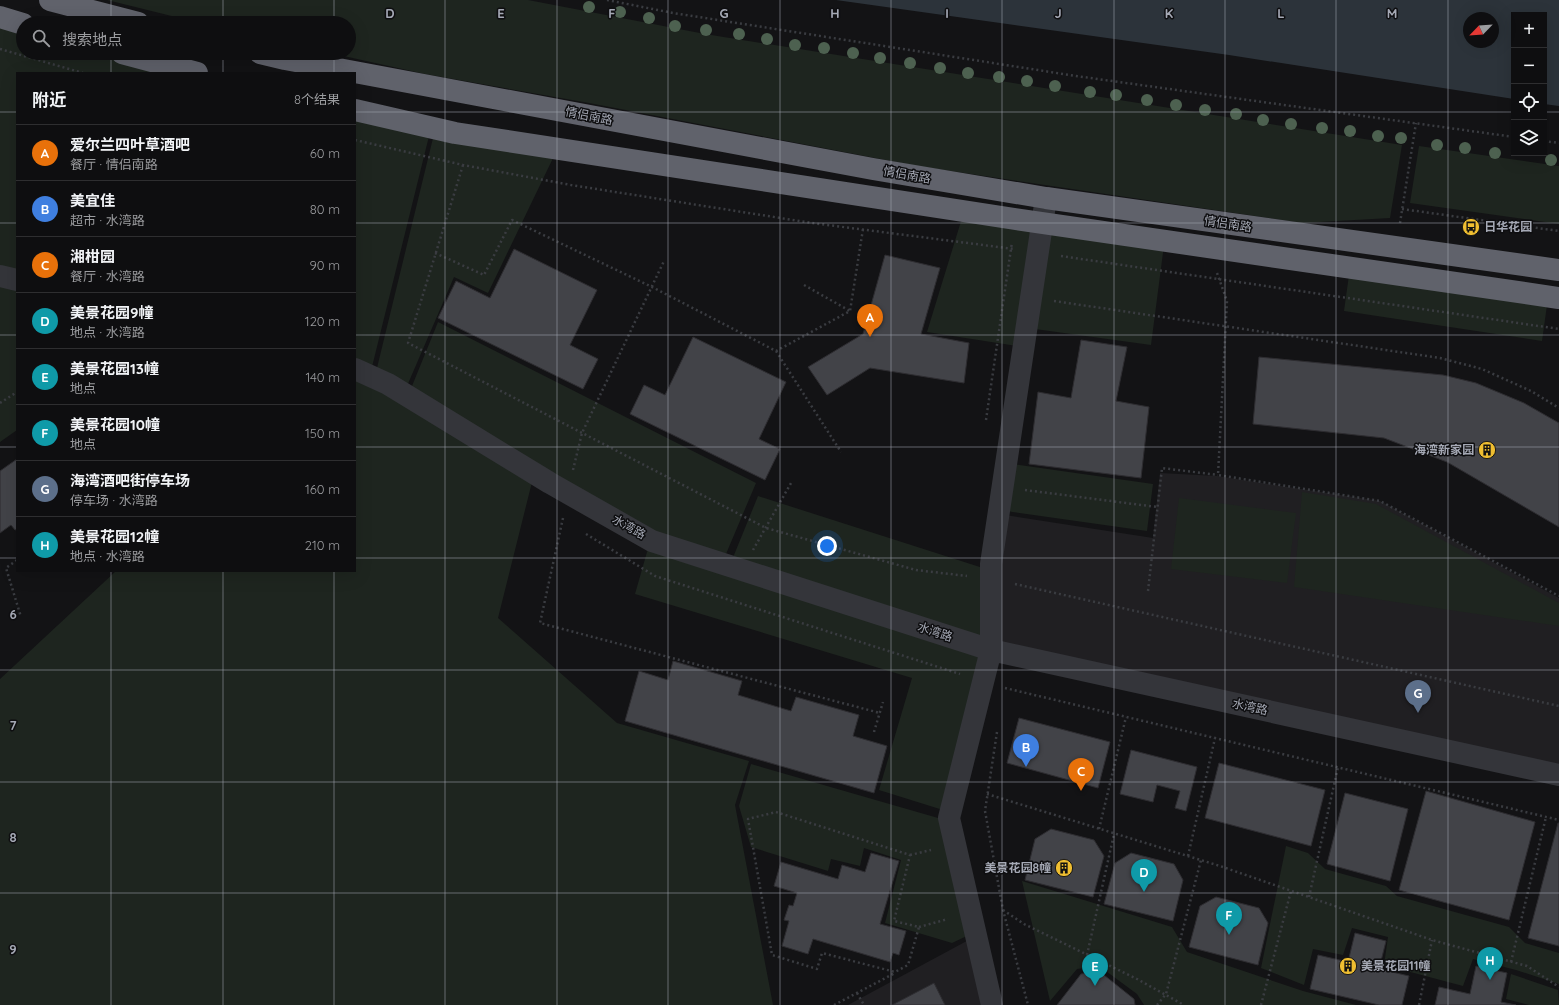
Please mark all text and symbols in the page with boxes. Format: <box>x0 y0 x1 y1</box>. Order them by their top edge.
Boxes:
text: D <box>385 5 395 21</box>
text: E <box>497 5 505 21</box>
text: F <box>608 5 616 21</box>
text: G <box>719 5 729 21</box>
text: H <box>830 5 840 21</box>
text: I <box>945 5 949 21</box>
text: J <box>1054 5 1062 21</box>
text: K <box>1165 5 1174 21</box>
text: L <box>1277 5 1285 21</box>
text: M <box>1387 5 1397 21</box>
north arrow <box>1463 12 1499 48</box>
map controls <box>1511 12 1547 156</box>
button: + <box>1511 12 1547 48</box>
search box <box>16 16 356 60</box>
icon: search <box>30 27 52 49</box>
text: 搜索地点 <box>62 30 122 49</box>
button: − <box>1511 48 1547 84</box>
button: locate <box>1511 84 1547 120</box>
text: 附近 <box>32 89 66 110</box>
text: 8个结果 <box>294 91 340 107</box>
street label: 情侣南路 <box>564 104 614 127</box>
button: layers <box>1511 120 1547 156</box>
text: 爱尔兰四叶草酒吧 <box>70 135 190 154</box>
text: A <box>41 145 49 161</box>
text: 60 m <box>310 145 340 161</box>
text: 餐厅 · 情侣南路 <box>70 156 158 172</box>
street label: 情侣南路 <box>882 163 932 186</box>
text: 美宜佳 <box>70 191 115 210</box>
text: B <box>41 201 49 217</box>
text: 80 m <box>310 201 340 217</box>
text: 超市 · 水湾路 <box>70 212 145 228</box>
street label: 情侣南路 <box>1203 213 1253 234</box>
bus stop icon: 日华花园 <box>1461 217 1481 237</box>
place label: 日华花园 <box>1484 219 1532 234</box>
text: 湘柑园 <box>70 247 115 266</box>
text: C <box>41 257 49 273</box>
text: 90 m <box>310 257 340 273</box>
text: 餐厅 · 水湾路 <box>70 268 145 284</box>
text: 美景花园9幢 <box>70 303 154 322</box>
pin: A <box>857 304 883 337</box>
text: D <box>40 313 50 329</box>
text: 120 m <box>305 313 340 329</box>
text: 地点 · 水湾路 <box>70 324 145 340</box>
text: 美景花园13幢 <box>70 359 159 378</box>
text: E <box>41 369 49 385</box>
text: 140 m <box>305 369 340 385</box>
text: 地点 <box>70 380 96 396</box>
text: 美景花园10幢 <box>70 415 160 434</box>
text: F <box>41 425 49 441</box>
text: 150 m <box>305 425 340 441</box>
text: 地点 <box>70 436 96 452</box>
building icon: 海湾新家园 <box>1477 440 1497 460</box>
place label: 海湾新家园 <box>1414 442 1474 457</box>
text: 海湾酒吧街停车场 <box>70 471 190 490</box>
text: G <box>40 481 50 497</box>
text: 160 m <box>305 481 340 497</box>
text: 停车场 · 水湾路 <box>70 492 158 508</box>
street label: 水湾路 <box>610 511 649 542</box>
text: 美景花园12幢 <box>70 527 159 546</box>
your location <box>817 536 837 556</box>
text: H <box>40 537 50 553</box>
text: 210 m <box>305 537 340 553</box>
text: 地点 · 水湾路 <box>70 548 145 564</box>
text: 6 <box>9 606 17 622</box>
street label: 水湾路 <box>916 619 955 644</box>
pin: G <box>1405 680 1431 713</box>
street label: 水湾路 <box>1231 695 1269 718</box>
text: 7 <box>9 717 17 733</box>
pin: B <box>1013 734 1039 767</box>
pin: C <box>1068 758 1094 791</box>
text: 8 <box>9 829 17 845</box>
building icon: 美景花园8幢 <box>1054 858 1074 878</box>
pin: D <box>1131 859 1157 892</box>
place label: 美景花园8幢 <box>984 860 1051 875</box>
pin: F <box>1216 902 1242 935</box>
text: 9 <box>9 941 17 957</box>
pin: H <box>1477 947 1503 980</box>
pin: E <box>1082 953 1108 986</box>
building icon: 美景花园11幢 <box>1338 956 1358 976</box>
place label: 美景花园11幢 <box>1361 958 1430 973</box>

